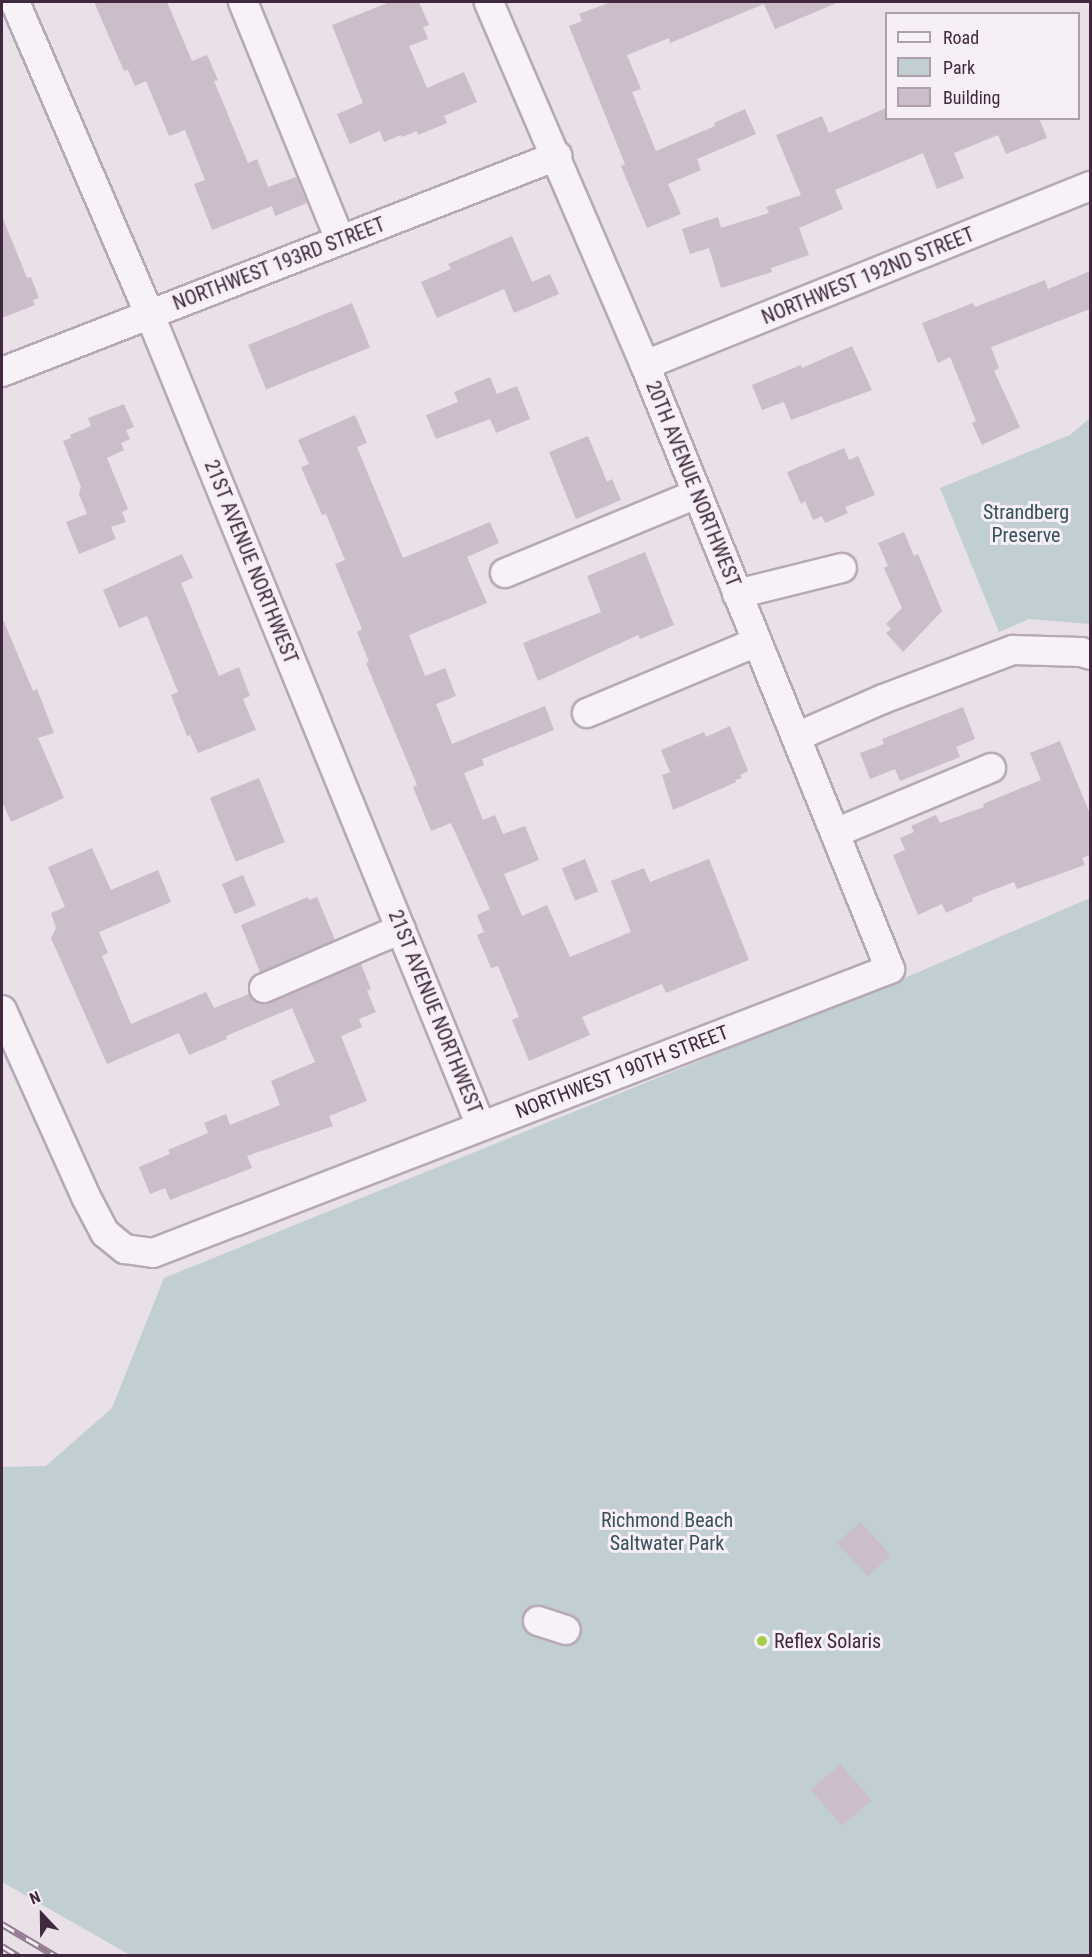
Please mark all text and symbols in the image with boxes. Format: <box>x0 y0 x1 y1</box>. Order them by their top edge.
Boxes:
legend <box>885 12 1080 120</box>
text: Road <box>943 27 979 48</box>
text: Park <box>943 57 975 78</box>
text: Building <box>943 87 1000 108</box>
street label: NORTHWEST 193RD STREET <box>169 212 389 316</box>
street label: NORTHWEST 192ND STREET <box>758 222 978 330</box>
street label: 20TH AVENUE NORTHWEST <box>641 377 745 591</box>
street label: 21ST AVENUE NORTHWEST <box>199 456 303 668</box>
park label: Strandberg Preserve <box>983 501 1069 548</box>
street label: 21ST AVENUE NORTHWEST <box>383 906 487 1118</box>
street label: NORTHWEST 190TH STREET <box>512 1020 732 1124</box>
park label: Richmond Beach Saltwater Park <box>601 1508 733 1555</box>
place label: Reflex Solaris <box>774 1629 881 1653</box>
marker: Reflex Solaris <box>755 1634 769 1648</box>
north arrow <box>12 1885 72 1945</box>
text: N <box>27 1887 43 1908</box>

